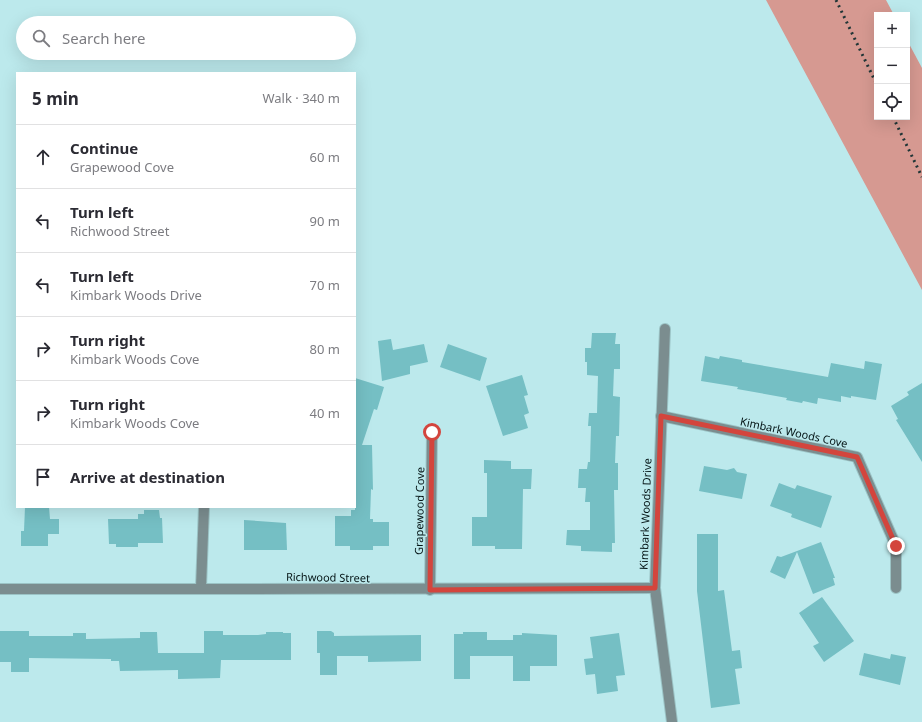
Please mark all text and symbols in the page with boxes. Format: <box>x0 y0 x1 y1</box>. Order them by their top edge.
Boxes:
map controls <box>874 12 910 120</box>
button: + <box>874 12 910 48</box>
search box <box>16 16 356 60</box>
icon: search <box>30 27 52 49</box>
text: Search here <box>62 28 145 48</box>
button: − <box>874 48 910 84</box>
button: locate <box>874 84 910 120</box>
text: 5 min <box>32 87 79 110</box>
text: Walk · 340 m <box>262 89 340 107</box>
text: Continue <box>70 138 138 158</box>
icon: ahead <box>32 146 54 168</box>
text: 60 m <box>310 148 340 166</box>
text: Grapewood Cove <box>70 158 174 176</box>
text: Turn left <box>70 202 134 222</box>
icon: left <box>32 210 54 232</box>
text: 90 m <box>310 212 340 230</box>
text: Richwood Street <box>70 222 169 240</box>
text: Turn left <box>70 266 134 286</box>
icon: left <box>32 274 54 296</box>
text: 70 m <box>310 276 340 294</box>
text: Kimbark Woods Drive <box>70 286 202 304</box>
text: Turn right <box>70 330 145 350</box>
icon: right <box>32 338 54 360</box>
text: 80 m <box>310 340 340 358</box>
text: Kimbark Woods Cove <box>70 350 199 368</box>
text: Turn right <box>70 394 145 414</box>
icon: right <box>32 402 54 424</box>
text: 40 m <box>310 404 340 422</box>
street label: Kimbark Woods Cove <box>739 413 849 451</box>
text: Kimbark Woods Cove <box>70 414 199 432</box>
route start <box>423 423 441 441</box>
street label: Kimbark Woods Drive <box>636 458 654 570</box>
icon: arrive <box>32 466 54 488</box>
text: Arrive at destination <box>70 467 225 487</box>
street label: Grapewood Cove <box>411 467 427 555</box>
route end <box>887 537 905 555</box>
street label: Richwood Street <box>286 569 370 585</box>

